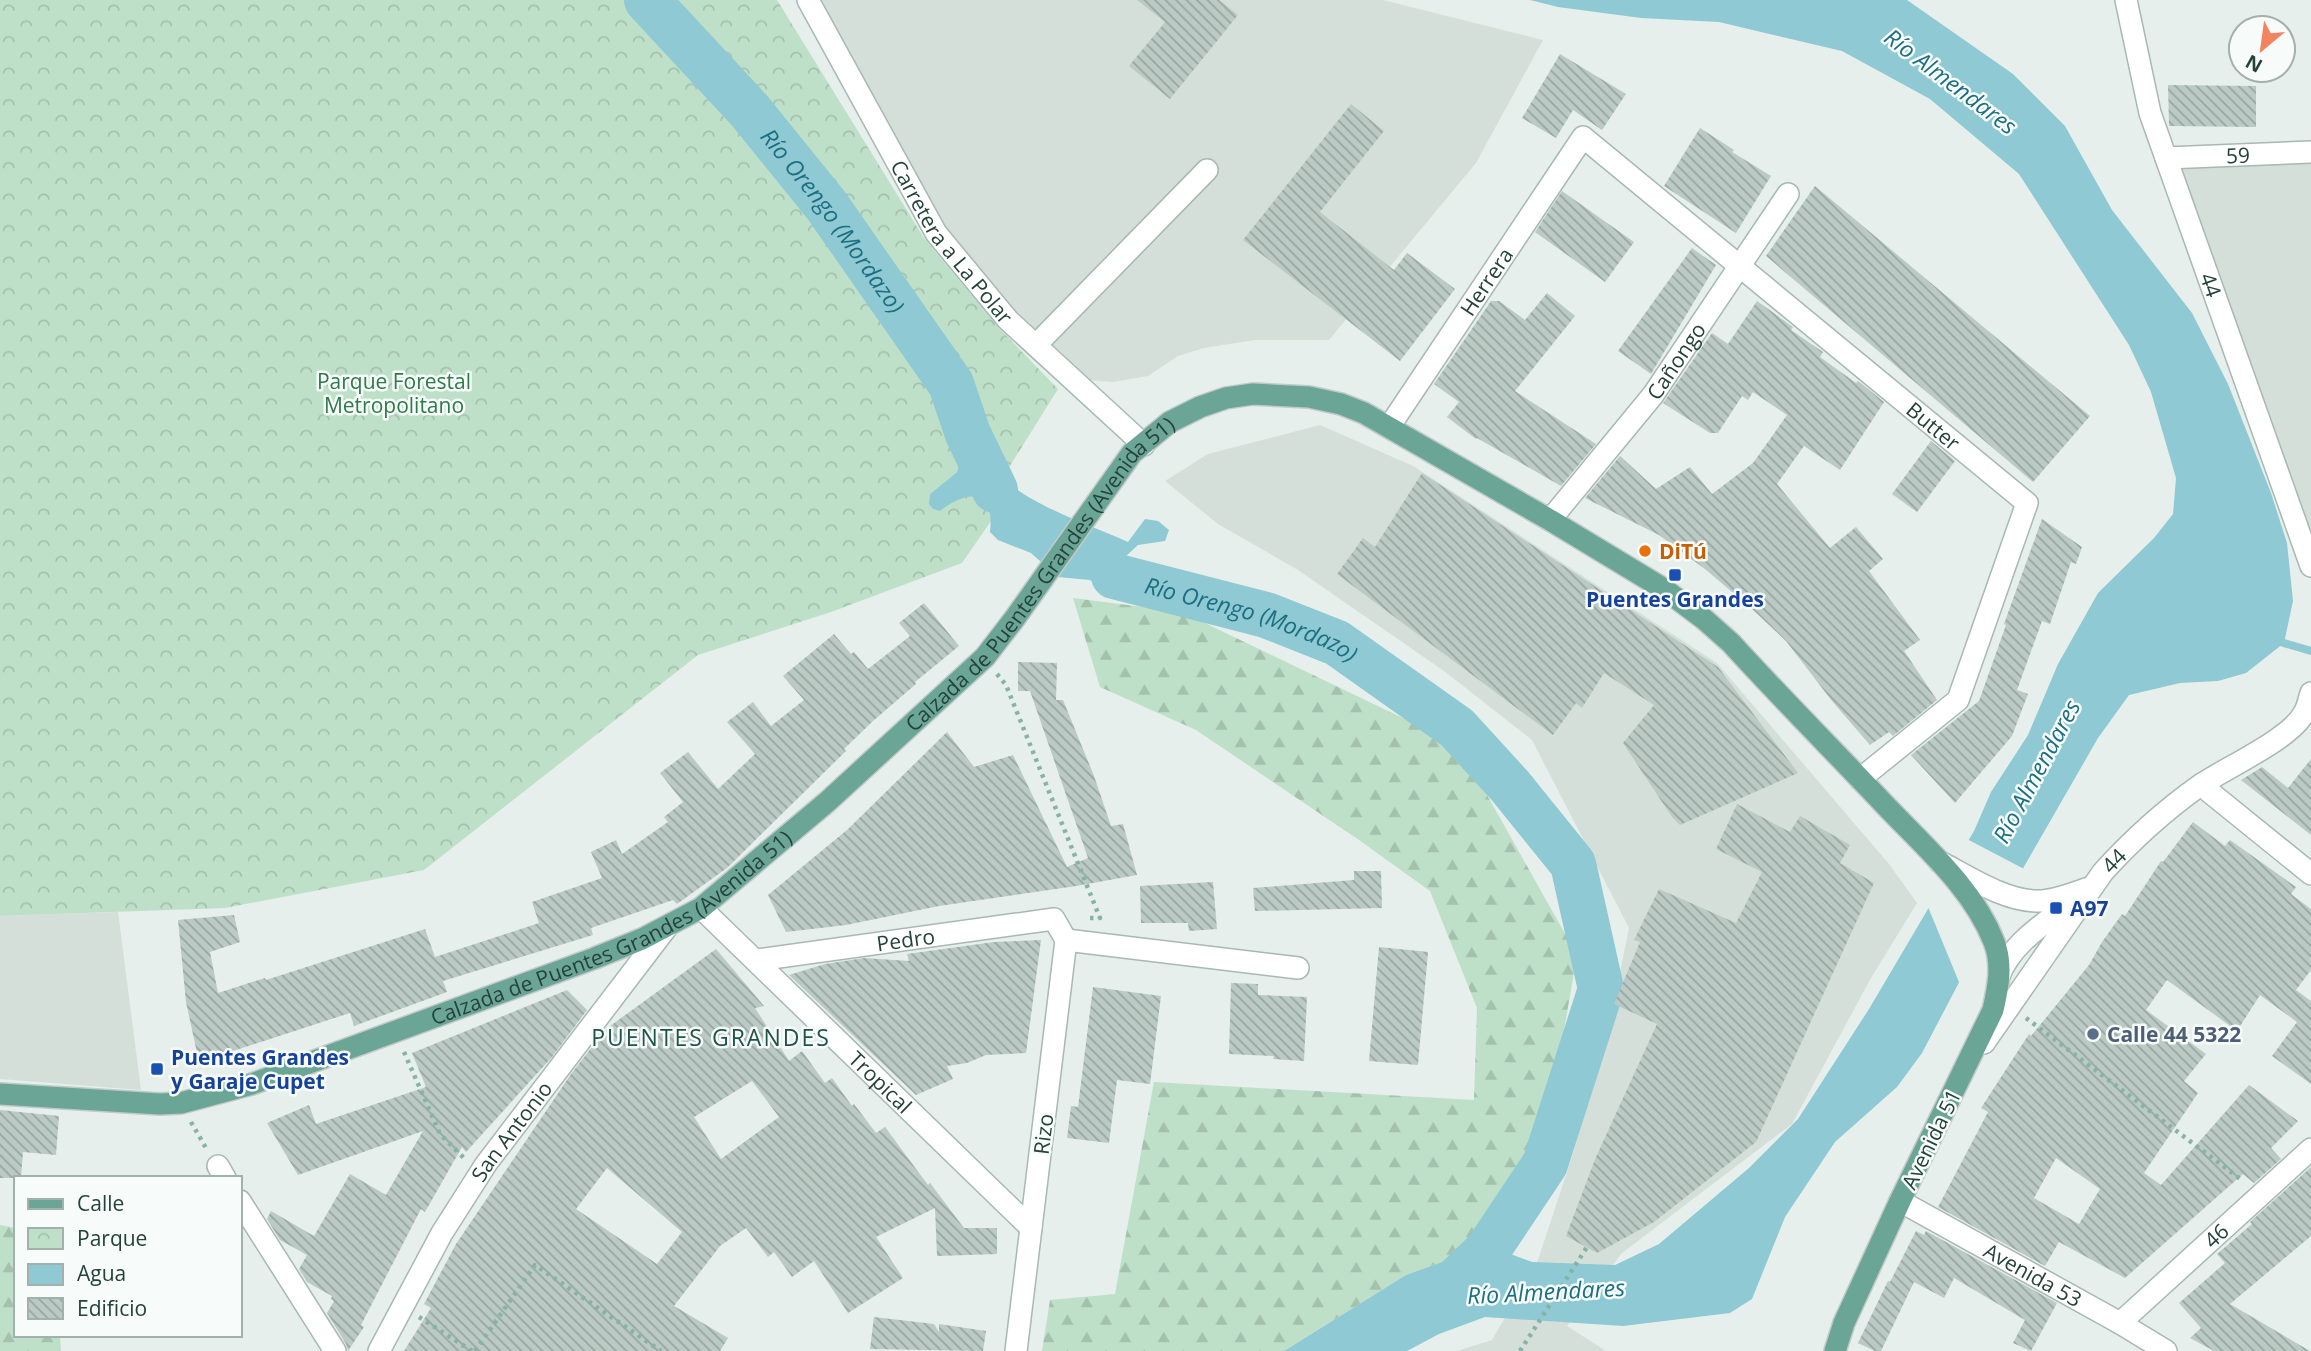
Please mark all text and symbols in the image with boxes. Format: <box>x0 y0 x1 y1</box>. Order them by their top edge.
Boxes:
north arrow <box>2227 14 2297 84</box>
water label: Río Almendares <box>1878 21 2024 141</box>
text: N <box>2241 49 2267 79</box>
water label: Río Orengo (Mordazo) <box>754 121 913 319</box>
street label: 59 <box>2225 141 2251 170</box>
street label: Carretera a La Polar <box>885 155 1020 330</box>
street label: Herrera <box>1453 242 1519 321</box>
street label: 44 <box>2194 269 2228 301</box>
street label: Cañongo <box>1640 317 1712 405</box>
park label: Parque Forestal Metropolitano <box>317 367 471 419</box>
street label: Butter <box>1901 395 1966 457</box>
street label: Calzada de Puentes Grandes (Avenida 51) <box>899 410 1180 737</box>
place label: DiTú <box>1659 537 1707 565</box>
marker: DiTú <box>1637 543 1653 559</box>
marker: Puentes Grandes <box>1667 567 1683 583</box>
water label: Río Orengo (Mordazo) <box>1141 569 1364 669</box>
place label: Puentes Grandes <box>1586 585 1764 613</box>
water label: Río Almendares <box>1985 694 2087 848</box>
street label: Calzada de Puentes Grandes (Avenida 51) <box>427 824 797 1031</box>
street label: 44 <box>2095 842 2132 879</box>
place label: A97 <box>2070 894 2109 922</box>
marker: A97 <box>2048 900 2064 916</box>
street label: Pedro <box>875 922 936 957</box>
place label: Calle 44 5322 <box>2107 1020 2241 1048</box>
district label: PUENTES GRANDES <box>591 1021 831 1053</box>
marker: Calle 44 5322 <box>2085 1026 2101 1042</box>
place label: Puentes Grandes y Garaje Cupet <box>171 1043 349 1095</box>
street label: Tropical <box>843 1045 918 1119</box>
marker: Puentes Grandes y Garaje Cupet <box>149 1061 165 1077</box>
street label: San Antonio <box>465 1075 558 1187</box>
street label: Avenida 51 <box>1895 1084 1967 1194</box>
street label: Rizo <box>1027 1112 1059 1156</box>
legend <box>14 1176 242 1337</box>
text: Calle <box>77 1189 124 1217</box>
street label: 46 <box>2198 1217 2234 1254</box>
text: Parque <box>77 1224 147 1252</box>
street label: Avenida 53 <box>1979 1236 2087 1313</box>
text: Agua <box>77 1259 126 1287</box>
water label: Río Almendares <box>1466 1271 1626 1311</box>
text: Edificio <box>77 1294 147 1322</box>

